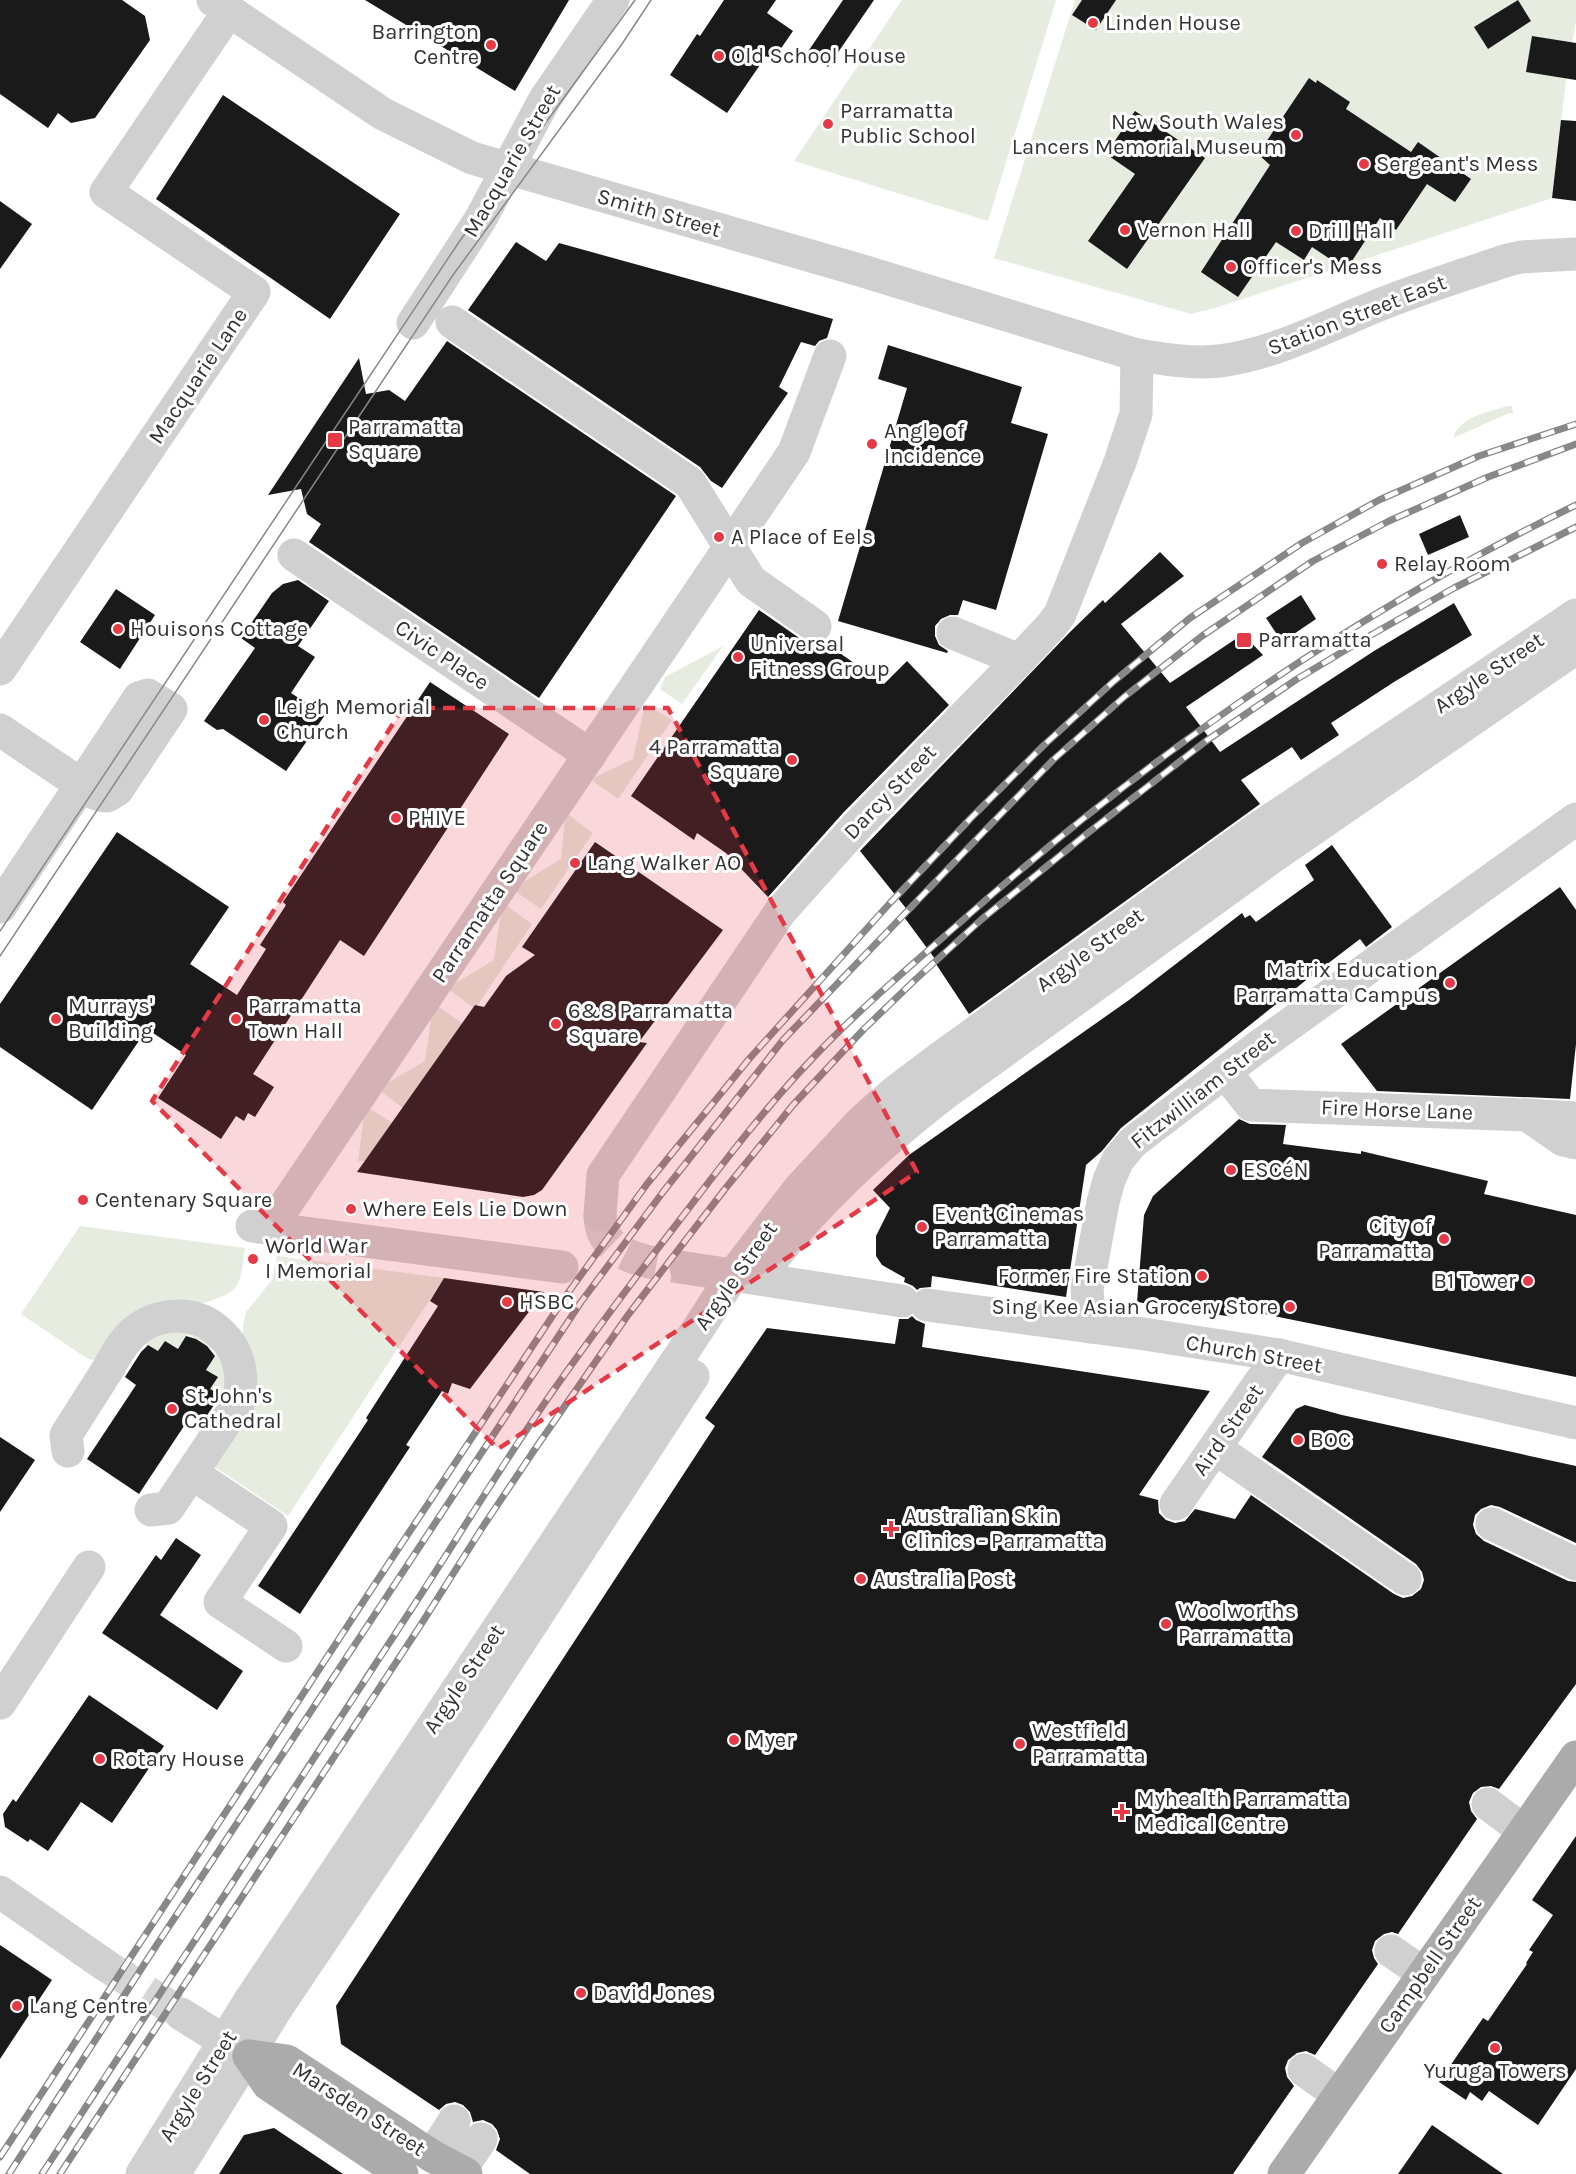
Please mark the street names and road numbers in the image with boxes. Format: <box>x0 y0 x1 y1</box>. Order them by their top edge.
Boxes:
street label: Macquarie Street <box>458 80 566 242</box>
street label: Smith Street <box>594 183 724 243</box>
street label: Station Street East <box>1264 269 1450 361</box>
street label: Macquarie Lane <box>143 303 253 449</box>
street label: Civic Place <box>390 614 494 696</box>
street label: Argyle Street <box>1429 627 1549 719</box>
street label: Darcy Street <box>838 739 942 845</box>
street label: Parramatta Square <box>426 816 554 988</box>
street label: Argyle Street <box>1031 902 1149 998</box>
street label: Fitzwilliam Street <box>1125 1025 1281 1155</box>
street label: Fire Horse Lane <box>1320 1094 1474 1126</box>
street label: Argyle Street <box>689 1217 783 1335</box>
street label: Church Street <box>1184 1329 1324 1379</box>
street label: Aird Street <box>1187 1379 1269 1481</box>
street label: Argyle Street <box>418 1619 510 1739</box>
street label: Campbell Street <box>1373 1891 1487 2039</box>
street label: Argyle Street <box>154 2026 242 2146</box>
street label: Marsden Street <box>288 2056 430 2162</box>

